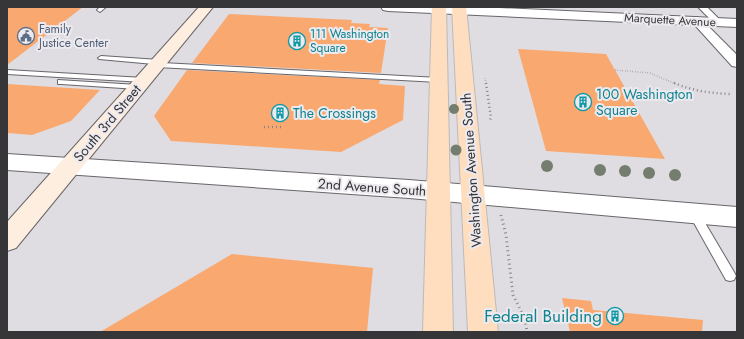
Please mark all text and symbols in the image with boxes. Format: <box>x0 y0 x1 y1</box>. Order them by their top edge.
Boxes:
street label: Marquette Avenue <box>624 9 716 31</box>
place label: Family Justice Center <box>37 20 109 52</box>
place label: 111 Washington Square <box>310 25 389 57</box>
public building icon: Family Justice Center <box>16 26 36 46</box>
building icon: 111 Washington Square <box>287 31 307 51</box>
street label: South 3rd Street <box>69 79 146 166</box>
place label: 100 Washington Square <box>596 84 693 120</box>
street label: Washington Avenue South <box>456 92 486 248</box>
building icon: 100 Washington Square <box>573 92 593 112</box>
building icon: The Crossings <box>270 103 290 123</box>
place label: The Crossings <box>293 103 376 123</box>
street label: 2nd Avenue South <box>317 173 427 201</box>
place label: Federal Building <box>484 304 602 328</box>
building icon: Federal Building <box>605 306 625 326</box>

